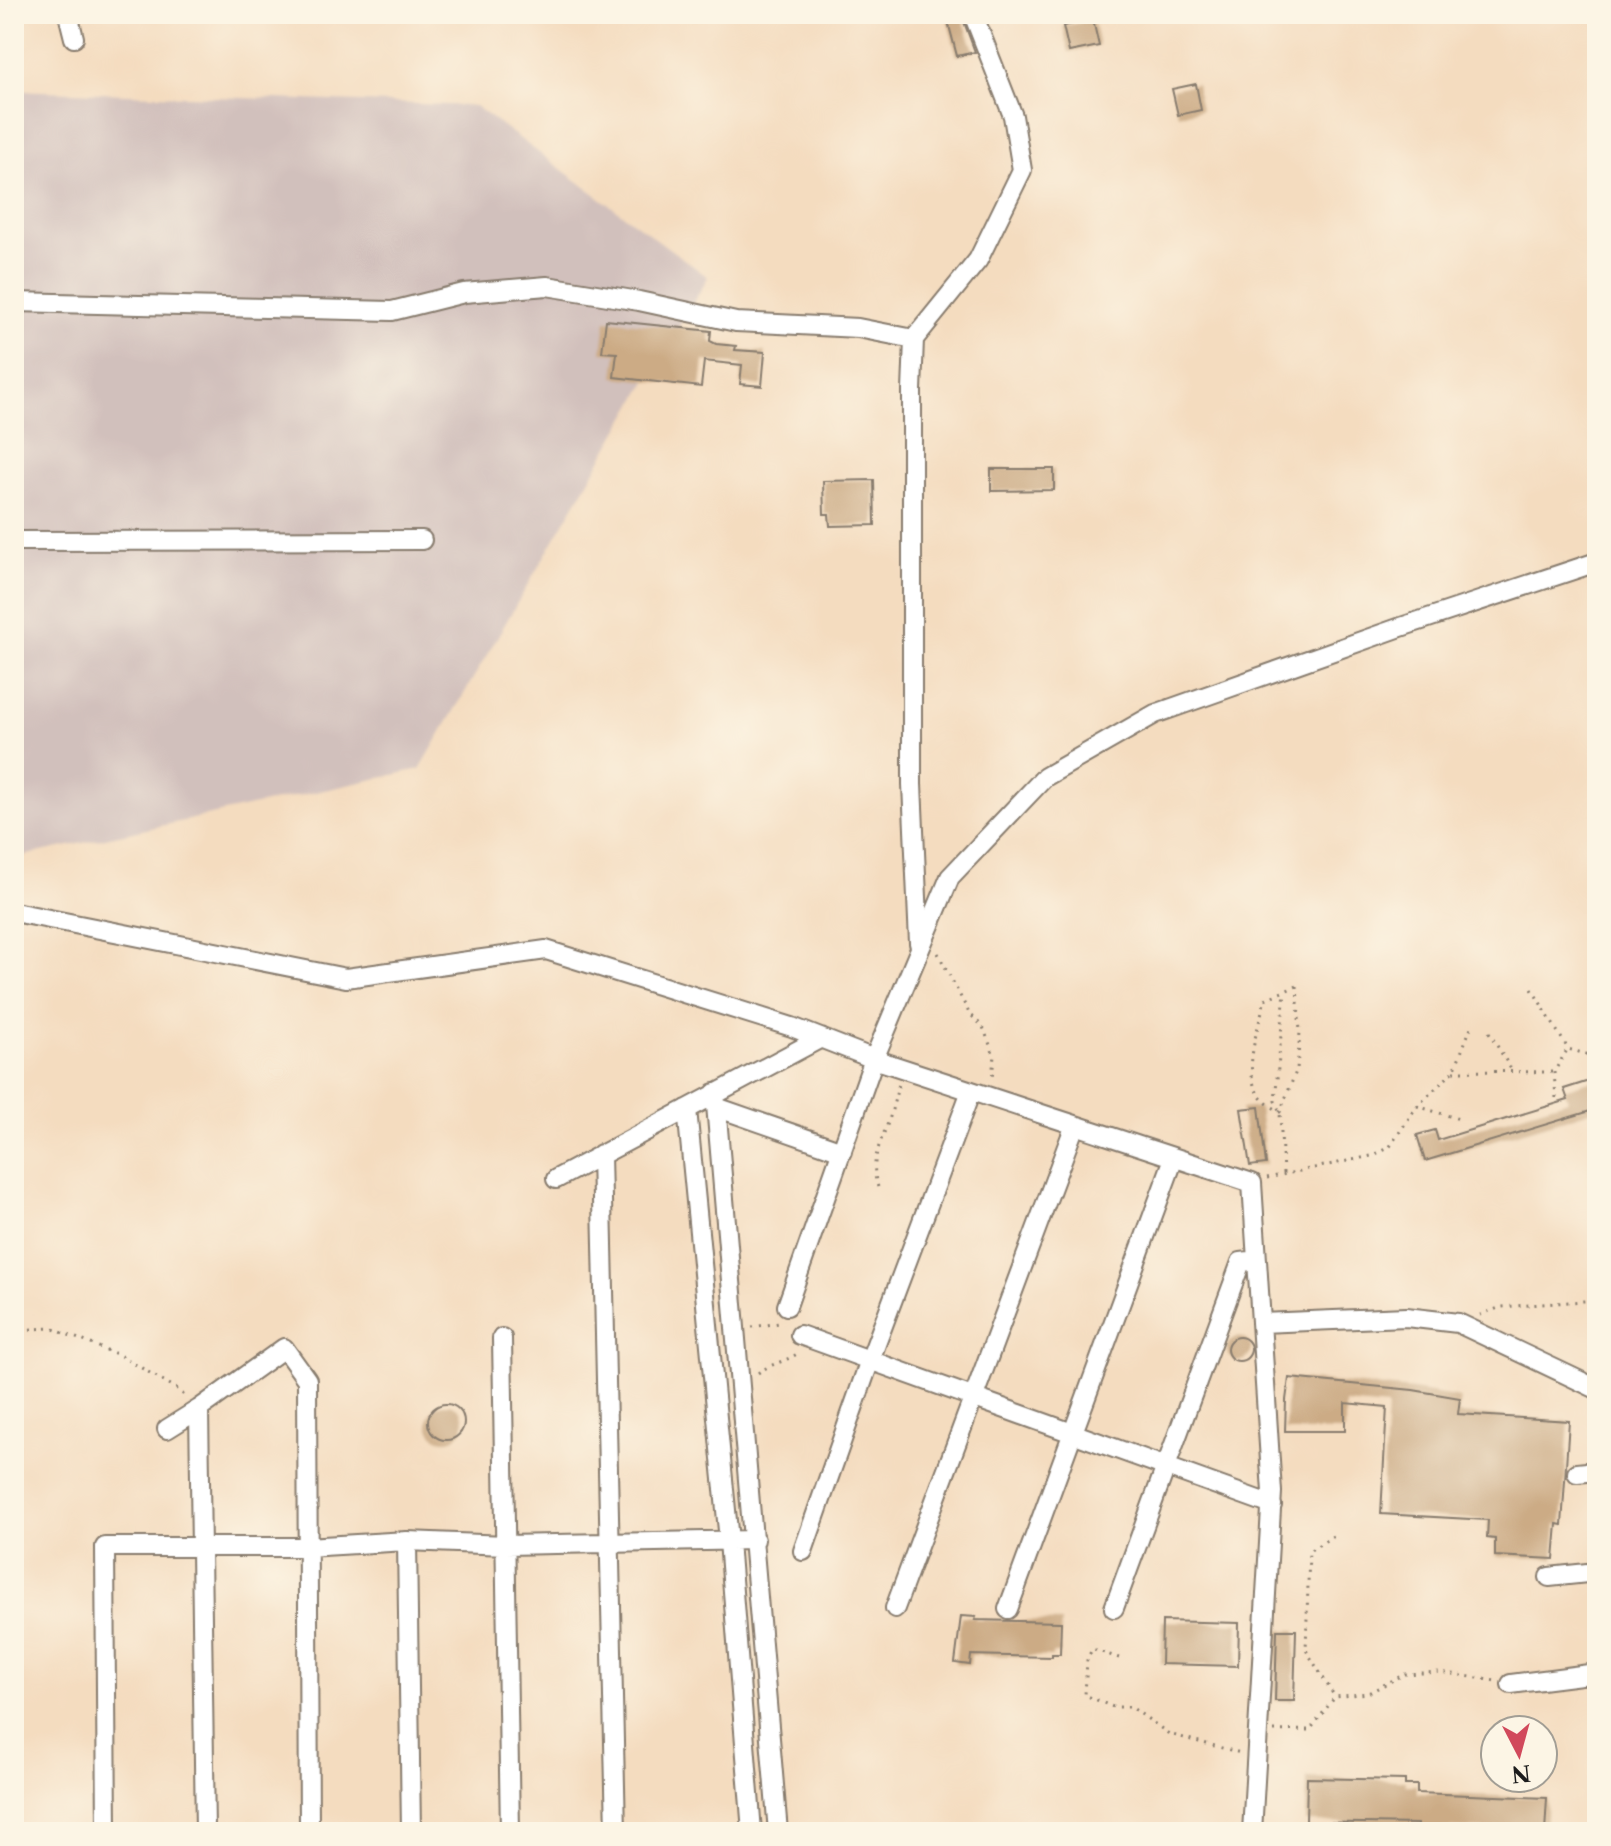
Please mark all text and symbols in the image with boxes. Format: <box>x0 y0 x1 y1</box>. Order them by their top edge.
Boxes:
north arrow <box>1479 1714 1559 1794</box>
text: N <box>1510 1759 1532 1788</box>

